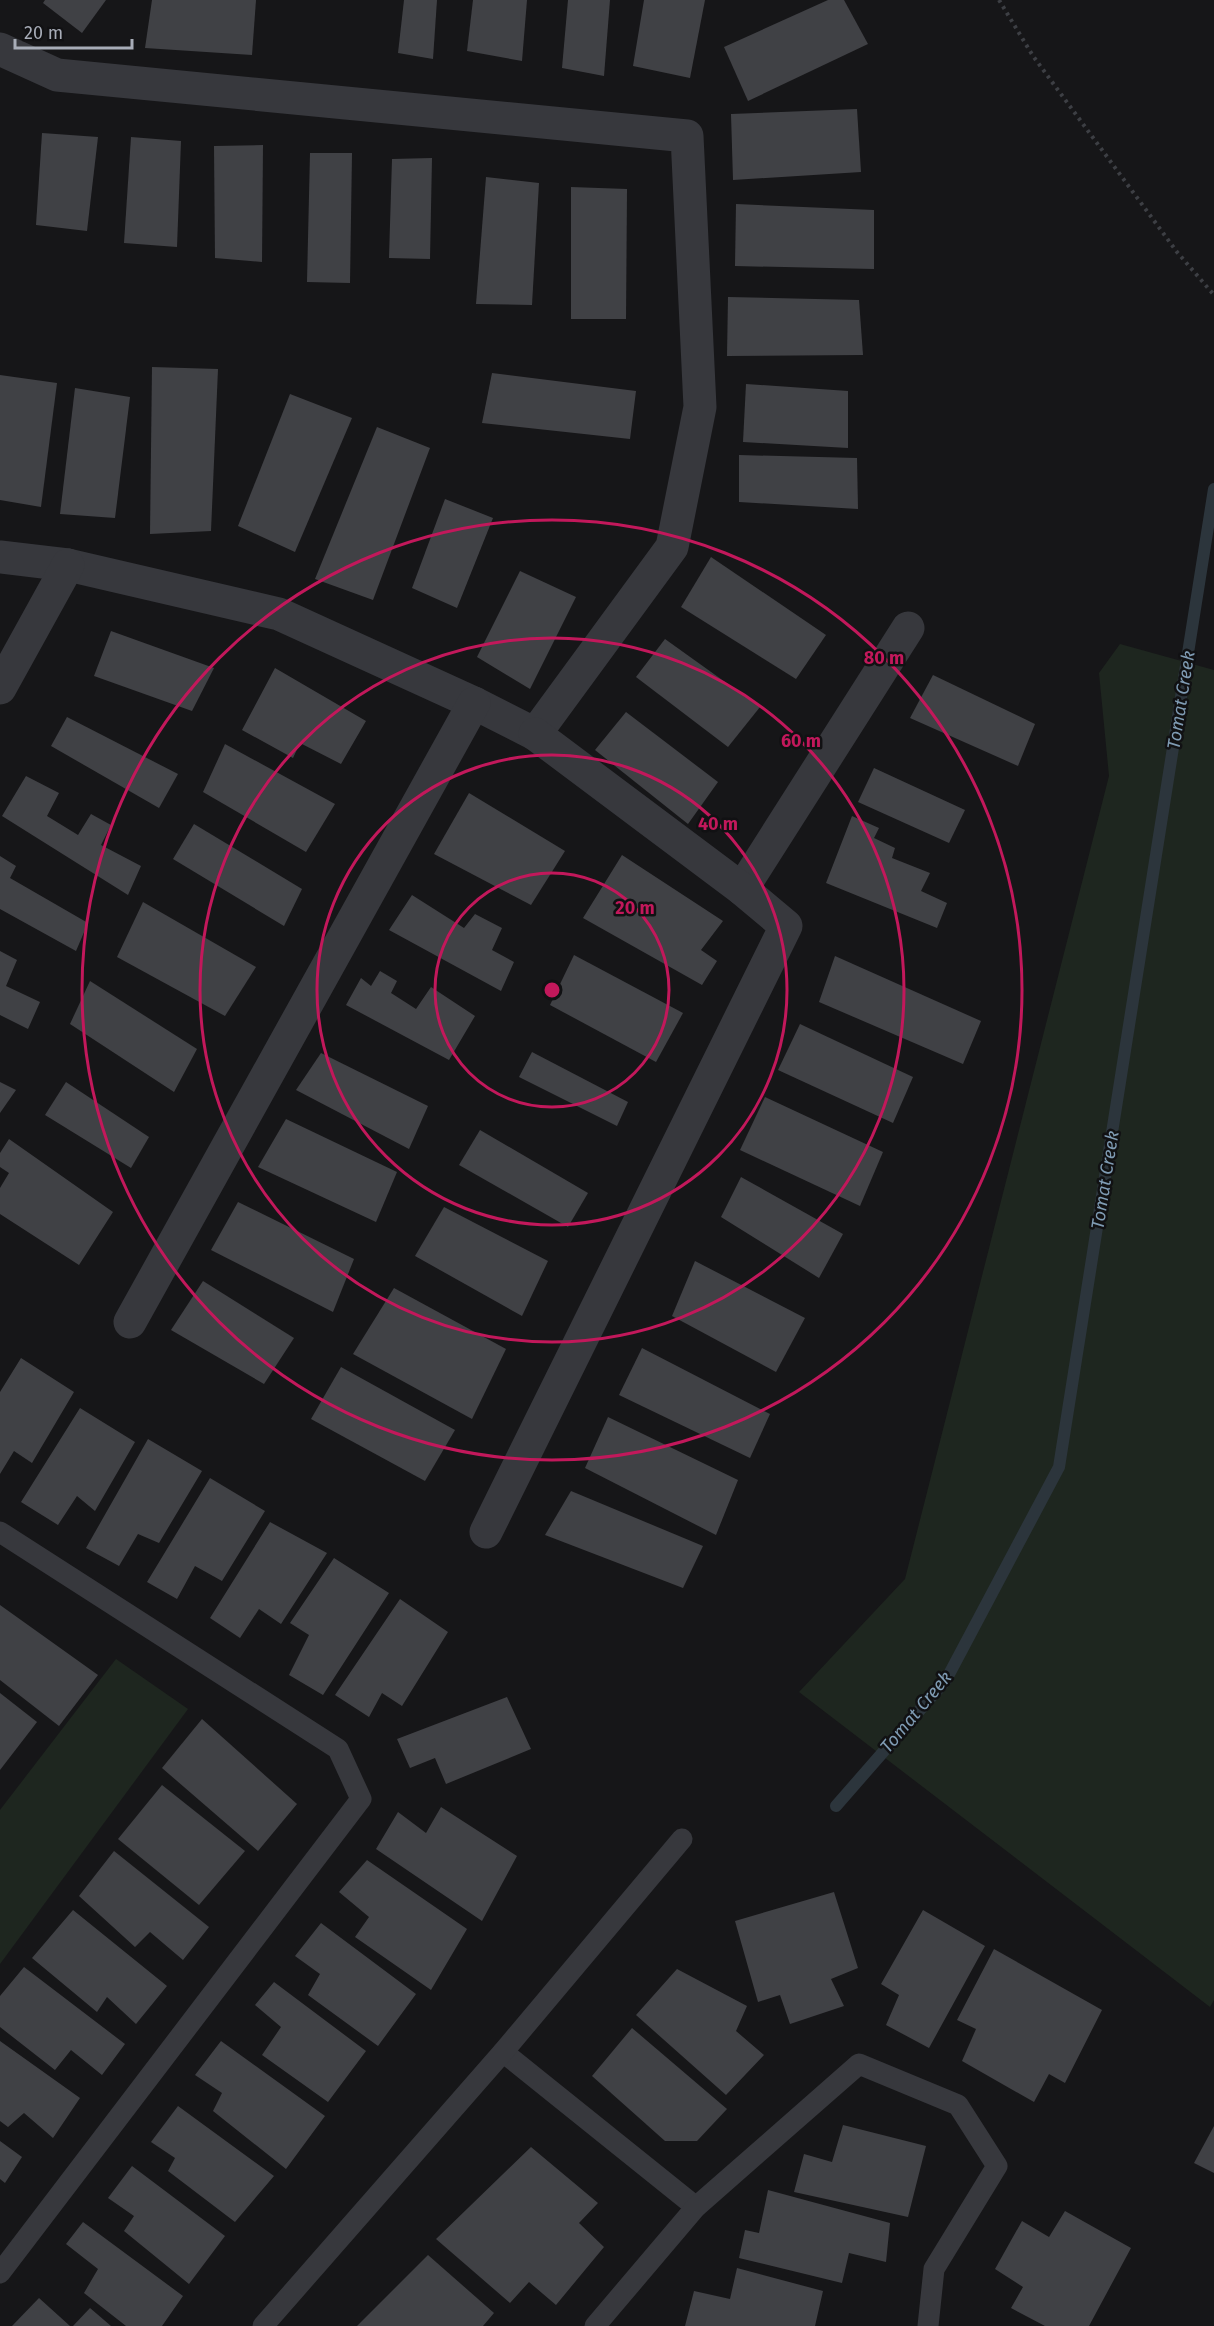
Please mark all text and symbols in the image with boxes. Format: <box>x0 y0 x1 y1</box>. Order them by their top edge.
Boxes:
scale bar <box>15 12 132 50</box>
text: 20 m <box>24 22 63 44</box>
text: 80 m <box>864 647 904 669</box>
water label: Tomat Creek <box>1162 649 1200 751</box>
text: 60 m <box>781 730 821 752</box>
text: 40 m <box>698 813 738 835</box>
text: 20 m <box>615 897 655 919</box>
centre of rings <box>542 980 562 1000</box>
water label: Tomat Creek <box>1086 1129 1124 1231</box>
water label: Tomat Creek <box>876 1667 957 1757</box>

